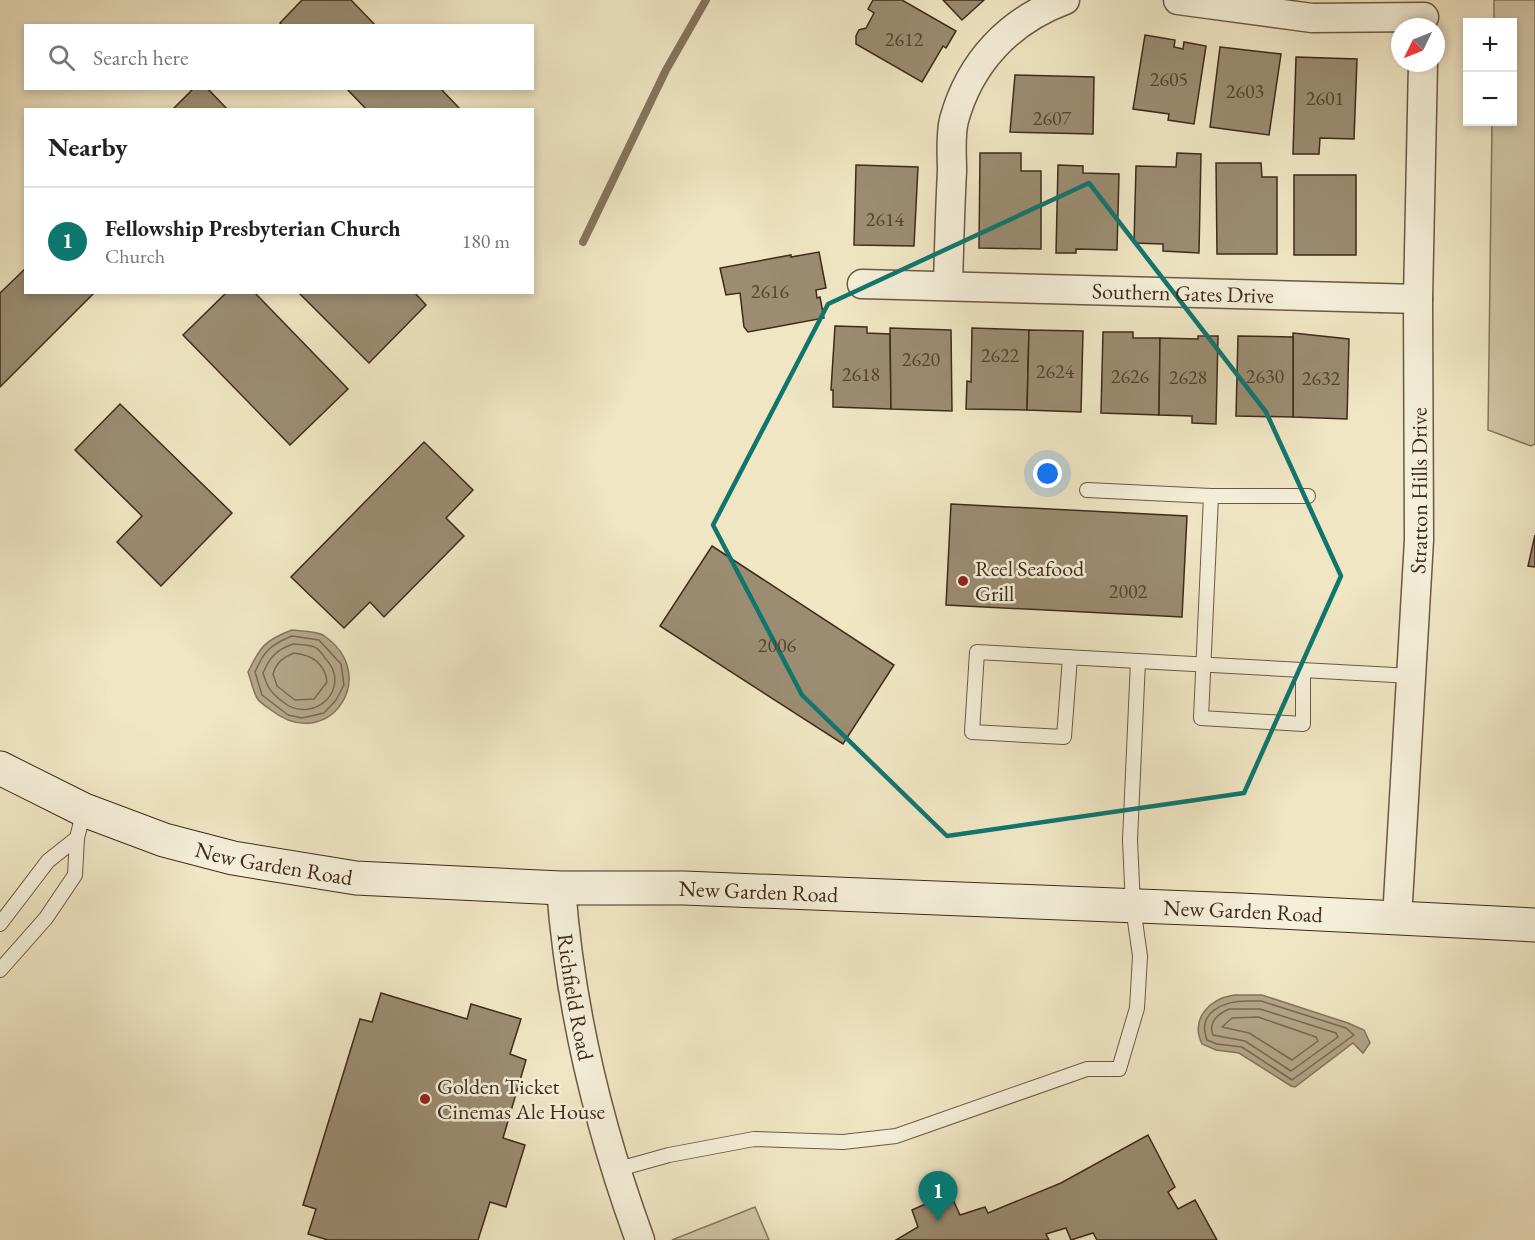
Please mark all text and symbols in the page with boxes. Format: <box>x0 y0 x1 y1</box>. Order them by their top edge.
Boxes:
north arrow <box>1391 18 1445 72</box>
map controls <box>1463 18 1517 126</box>
button: + <box>1463 18 1517 72</box>
search box <box>24 24 534 90</box>
house number: 2612 <box>885 26 924 52</box>
icon: search <box>45 41 78 74</box>
text: Search here <box>93 43 188 72</box>
house number: 2605 <box>1150 66 1188 92</box>
button: − <box>1463 72 1517 126</box>
house number: 2603 <box>1226 78 1264 104</box>
house number: 2601 <box>1306 85 1344 111</box>
house number: 2607 <box>1033 105 1072 131</box>
text: Nearby <box>48 130 128 164</box>
house number: 2614 <box>866 206 905 232</box>
text: Fellowship Presbyterian Church <box>105 214 401 243</box>
text: 1 <box>62 228 73 254</box>
text: 180 m <box>462 228 510 254</box>
text: Church <box>105 243 165 269</box>
street label: Southern Gates Drive <box>1092 276 1275 310</box>
house number: 2616 <box>751 278 790 304</box>
house number: 2622 <box>981 342 1020 368</box>
house number: 2620 <box>902 346 941 372</box>
house number: 2624 <box>1036 358 1075 384</box>
house number: 2618 <box>842 361 880 387</box>
house number: 2626 <box>1111 363 1150 389</box>
house number: 2630 <box>1246 363 1285 389</box>
house number: 2628 <box>1169 364 1207 390</box>
house number: 2632 <box>1302 365 1341 391</box>
street label: Stratton Hills Drive <box>1403 407 1434 575</box>
your location <box>1033 459 1062 488</box>
place label: Reel Seafood Grill <box>975 554 1085 608</box>
marker: Reel Seafood Grill <box>956 574 970 588</box>
house number: 2002 <box>1109 578 1148 604</box>
house number: 2006 <box>758 632 797 658</box>
street label: New Garden Road <box>192 835 356 892</box>
street label: New Garden Road <box>678 874 840 909</box>
street label: New Garden Road <box>1163 893 1324 929</box>
street label: Richfield Road <box>550 932 601 1064</box>
place label: Golden Ticket Cinemas Ale House <box>437 1072 606 1126</box>
marker: Golden Ticket Cinemas Ale House <box>418 1092 432 1106</box>
pin: 1 <box>918 1172 958 1221</box>

